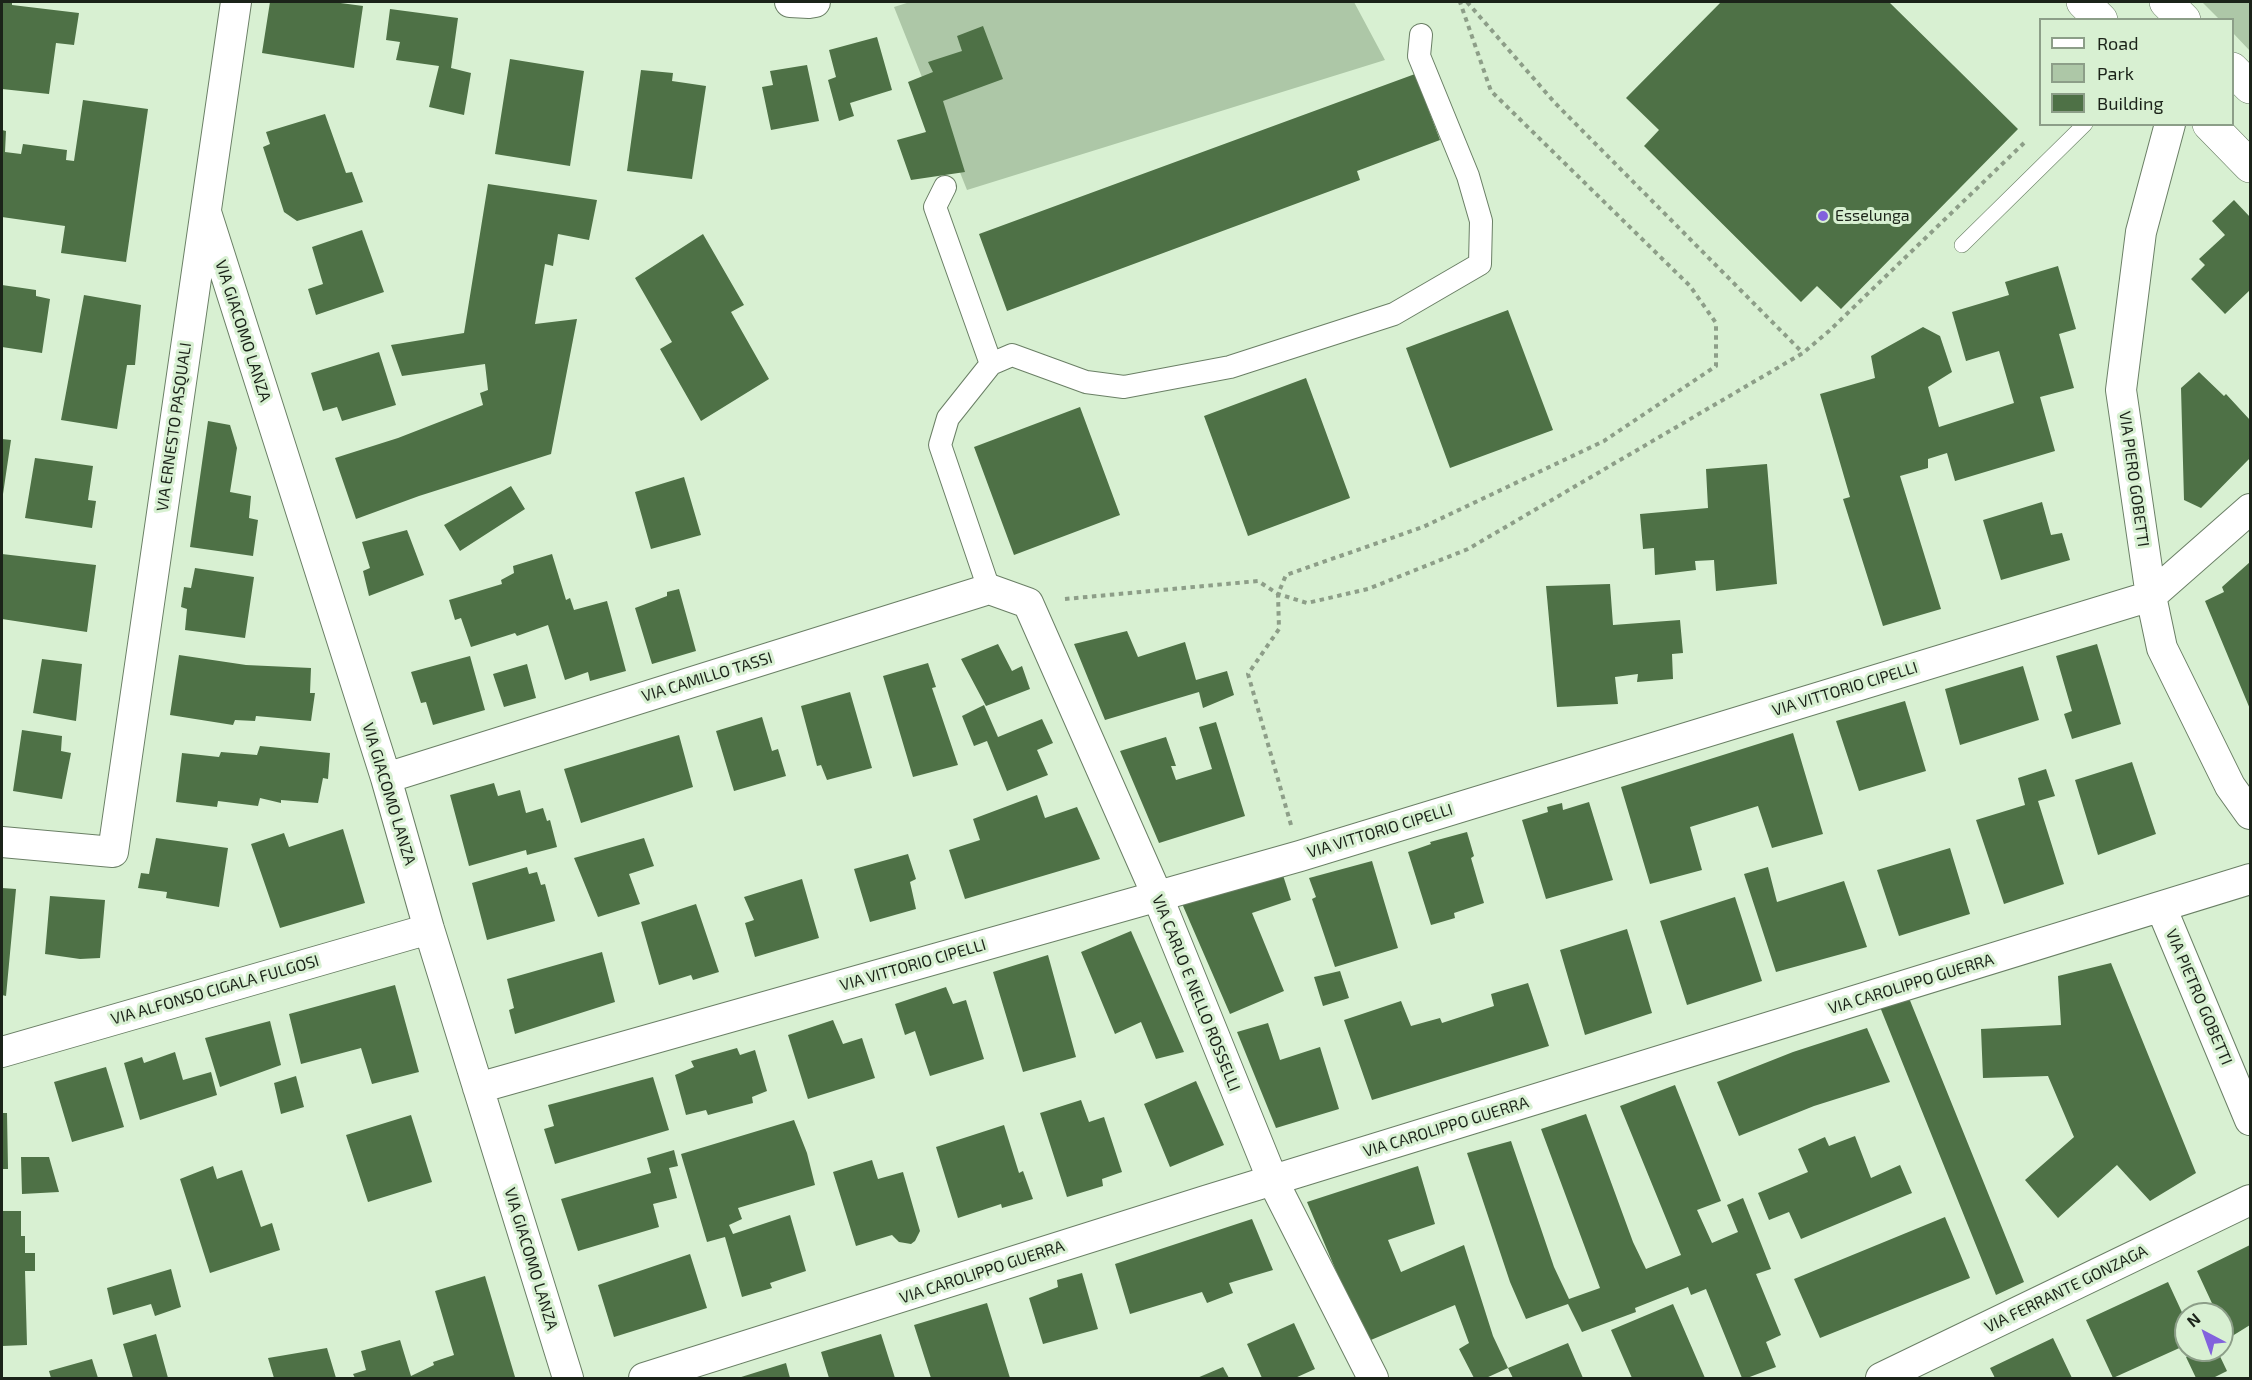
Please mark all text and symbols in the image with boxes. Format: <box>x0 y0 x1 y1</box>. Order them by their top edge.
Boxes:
legend <box>2039 18 2234 126</box>
text: Road <box>2097 32 2138 54</box>
text: Park <box>2097 62 2134 84</box>
text: Building <box>2097 92 2164 114</box>
place label: Esselunga <box>1835 206 1910 226</box>
marker: Esselunga <box>1816 209 1830 223</box>
street label: VIA GIACOMO LANZA <box>211 258 275 404</box>
street label: VIA ERNESTO PASQUALI <box>153 341 195 513</box>
street label: VIA PIERO GOBETTI <box>2115 410 2153 548</box>
street label: VIA CAMILLO TASSI <box>639 648 775 706</box>
street label: VIA VITTORIO CIPELLI <box>1770 658 1920 720</box>
street label: VIA GIACOMO LANZA <box>358 720 420 868</box>
street label: VIA VITTORIO CIPELLI <box>1305 800 1455 862</box>
street label: VIA CARLO E NELLO ROSSELLI <box>1148 892 1244 1094</box>
street label: VIA PIETRO GOBETTI <box>2162 926 2236 1068</box>
street label: VIA VITTORIO CIPELLI <box>838 935 988 995</box>
street label: VIA CAROLIPPO GUERRA <box>1826 950 1996 1018</box>
street label: VIA ALFONSO CIGALA FULGOSI <box>109 951 321 1029</box>
street label: VIA CAROLIPPO GUERRA <box>1361 1093 1531 1161</box>
street label: VIA GIACOMO LANZA <box>500 1185 562 1333</box>
street label: VIA CAROLIPPO GUERRA <box>897 1236 1067 1308</box>
street label: VIA FERRANTE GONZAGA <box>1981 1241 2151 1337</box>
north arrow <box>2174 1302 2234 1362</box>
text: N <box>2183 1309 2204 1331</box>

